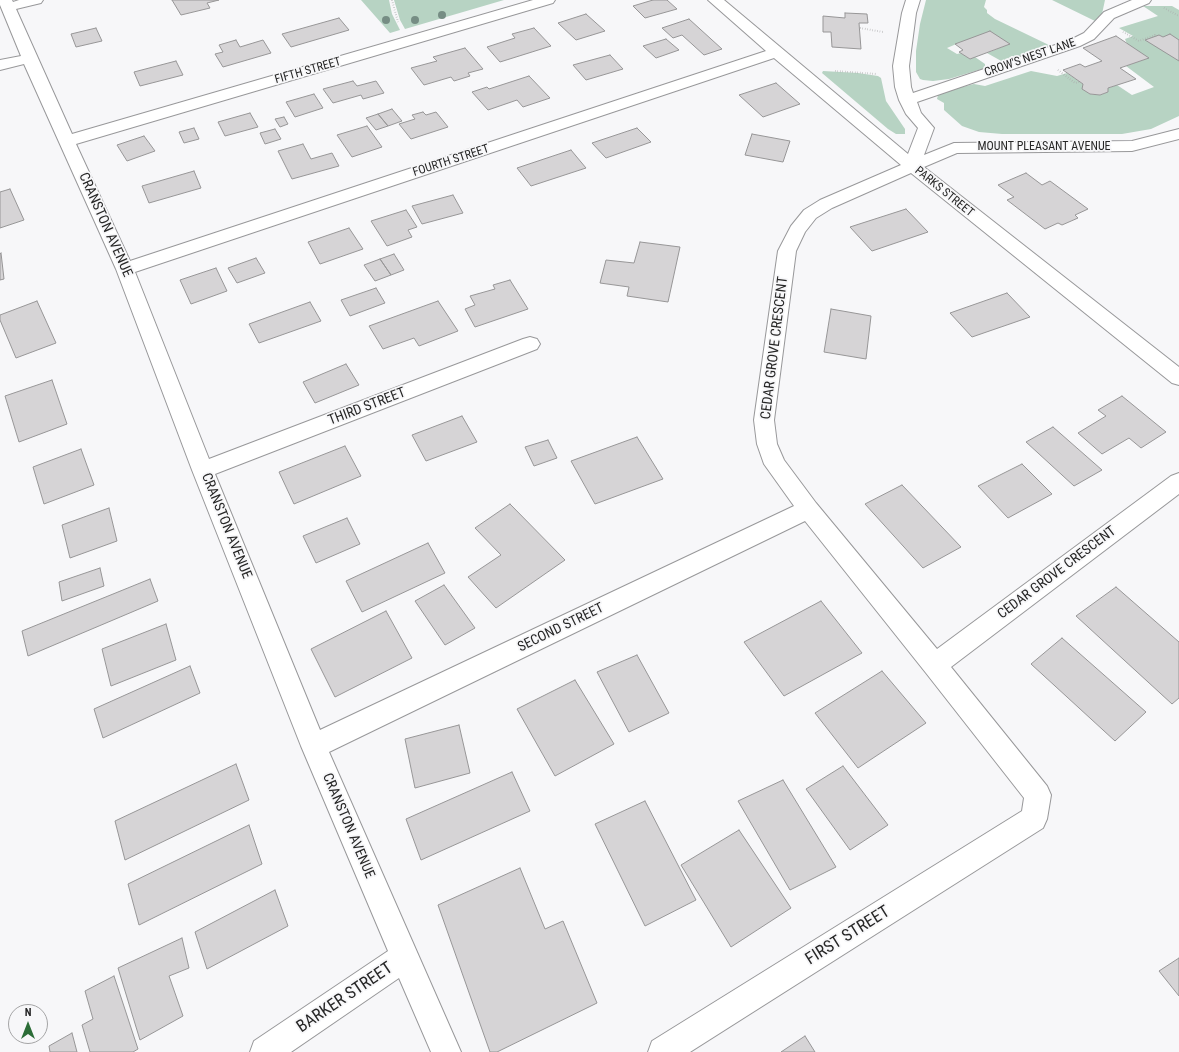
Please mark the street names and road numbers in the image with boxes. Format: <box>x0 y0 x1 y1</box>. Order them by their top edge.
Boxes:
street label: CROW'S NEST LANE <box>983 36 1077 80</box>
street label: FIFTH STREET <box>273 55 343 87</box>
street label: MOUNT PLEASANT AVENUE <box>977 140 1111 154</box>
street label: FOURTH STREET <box>411 142 491 180</box>
street label: PARKS STREET <box>912 164 976 220</box>
street label: CRANSTON AVENUE <box>74 170 136 280</box>
street label: CEDAR GROVE CRESCENT <box>758 276 792 420</box>
street label: THIRD STREET <box>326 385 408 429</box>
street label: CRANSTON AVENUE <box>197 471 255 581</box>
street label: CEDAR GROVE CRESCENT <box>995 523 1119 623</box>
street label: SECOND STREET <box>515 600 607 656</box>
street label: CRANSTON AVENUE <box>318 771 378 881</box>
street label: FIRST STREET <box>802 902 894 970</box>
street label: BARKER STREET <box>293 958 397 1038</box>

